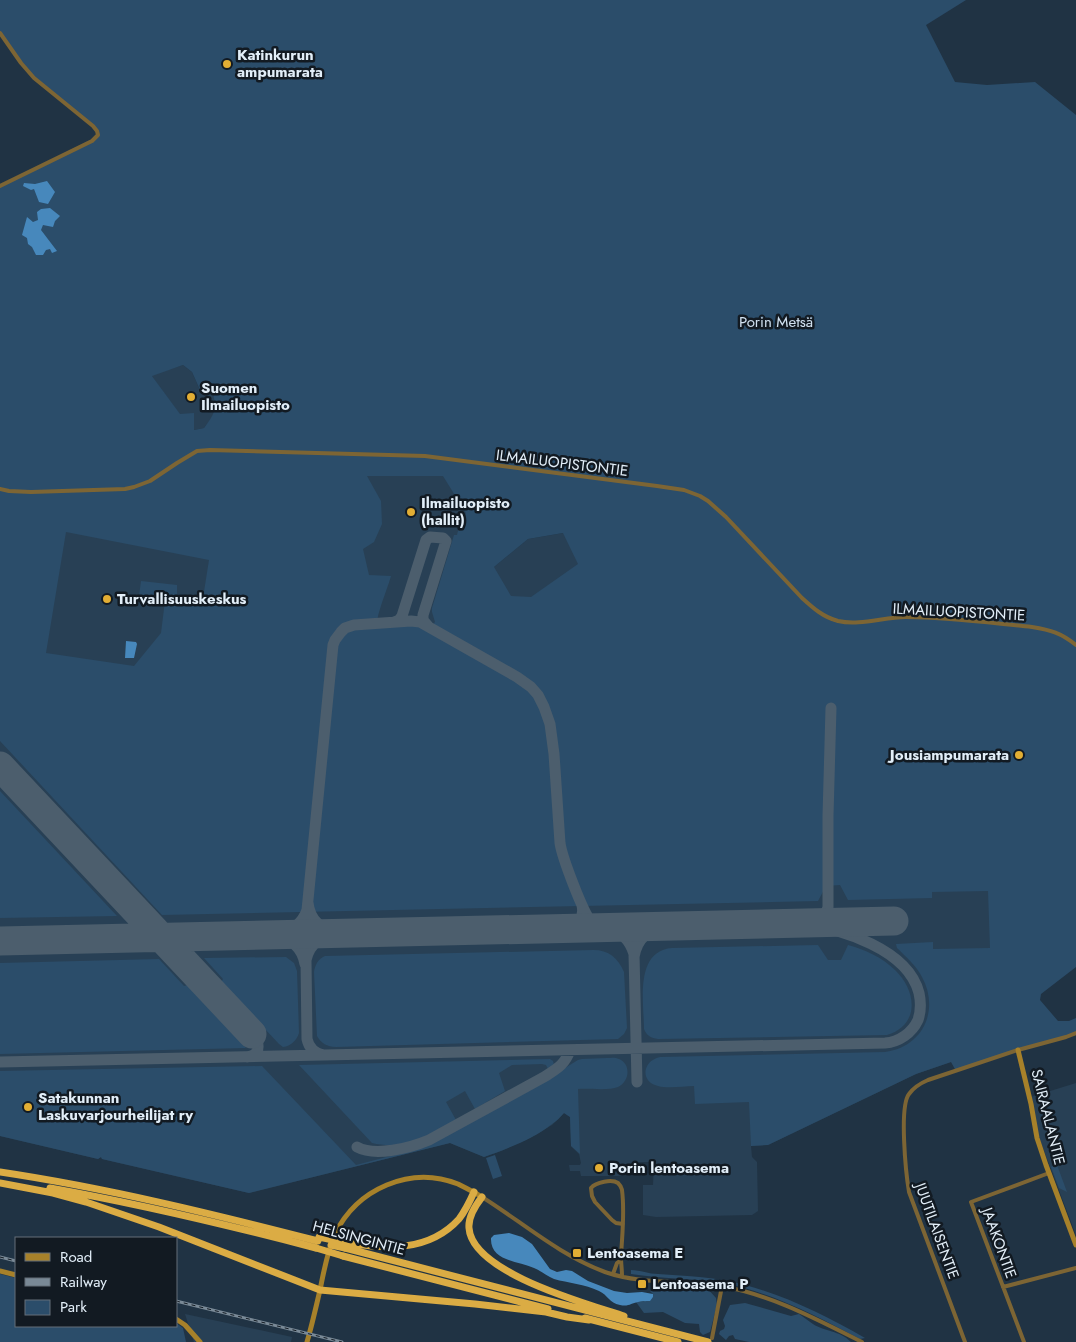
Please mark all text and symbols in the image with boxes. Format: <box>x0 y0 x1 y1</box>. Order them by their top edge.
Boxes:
place label: Katinkurun ampumarata <box>237 44 323 83</box>
marker: Katinkurun ampumarata <box>221 58 233 70</box>
park label: Porin Metsä <box>739 311 813 333</box>
place label: Suomen Ilmailuopisto <box>201 377 290 416</box>
marker: Suomen Ilmailuopisto <box>185 391 197 403</box>
street label: ILMAILUOPISTONTIE <box>495 444 629 482</box>
place label: Ilmailuopisto (hallit) <box>421 492 510 531</box>
marker: Ilmailuopisto (hallit) <box>405 506 417 518</box>
place label: Turvallisuuskeskus <box>117 588 247 610</box>
marker: Turvallisuuskeskus <box>101 593 113 605</box>
street label: ILMAILUOPISTONTIE <box>892 598 1026 626</box>
place label: Jousiampumarata <box>887 744 1009 766</box>
marker: Jousiampumarata <box>1013 749 1025 761</box>
street label: SAIRAALANTIE <box>1025 1067 1071 1167</box>
place label: Satakunnan Laskuvarjourheilijat ry <box>38 1087 193 1126</box>
marker: Satakunnan Laskuvarjourheilijat ry <box>22 1101 34 1113</box>
place label: Porin lentoasema <box>609 1157 729 1179</box>
marker: Porin lentoasema <box>593 1162 605 1174</box>
street label: JUUTILAISENTIE <box>909 1178 965 1282</box>
street label: JAAKONTIE <box>975 1203 1022 1282</box>
street label: HELSINGINTIE <box>310 1215 408 1261</box>
legend <box>15 1237 178 1327</box>
place label: Lentoasema E <box>587 1242 683 1264</box>
text: Road <box>60 1246 92 1268</box>
marker: Lentoasema E <box>571 1247 583 1259</box>
text: Railway <box>60 1271 107 1293</box>
place label: Lentoasema P <box>652 1273 749 1295</box>
marker: Lentoasema P <box>636 1278 648 1290</box>
text: Park <box>60 1296 87 1318</box>

